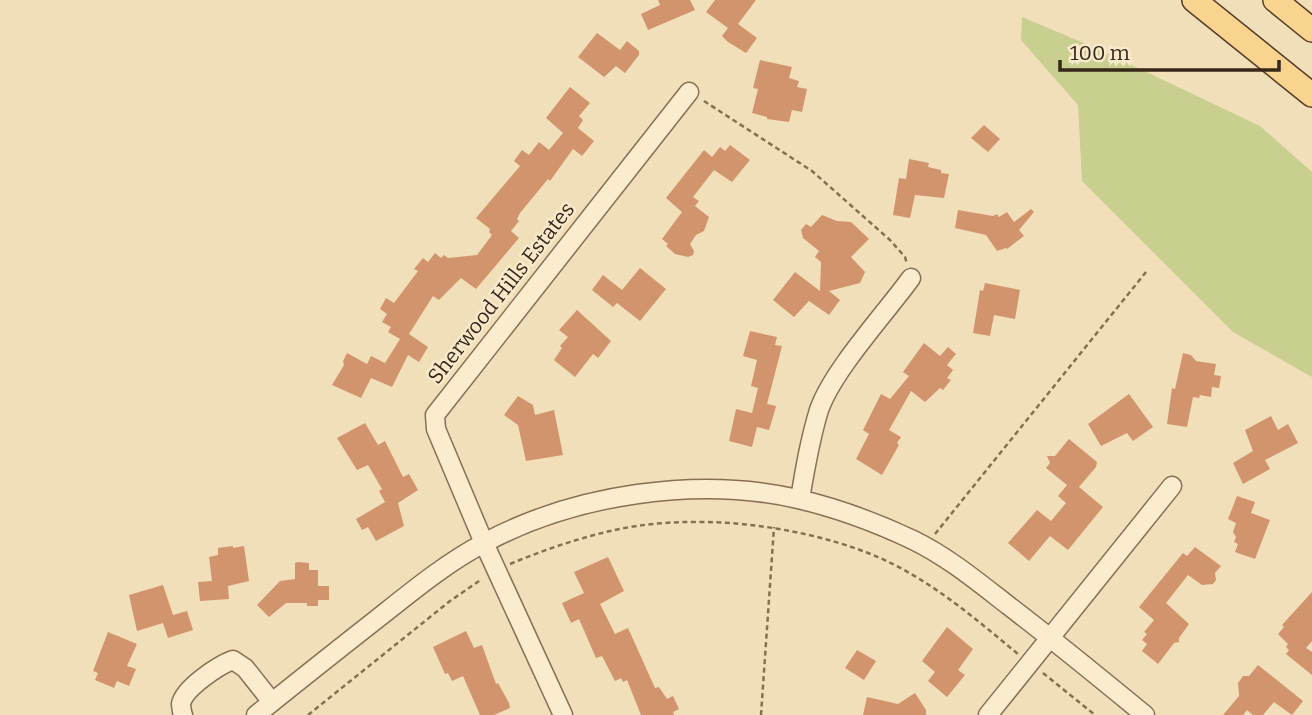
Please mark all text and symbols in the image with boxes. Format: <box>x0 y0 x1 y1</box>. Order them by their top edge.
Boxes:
scale bar <box>1060 28 1279 72</box>
text: 100 m <box>1070 40 1130 66</box>
street label: Sherwood Hills Estates <box>422 197 580 389</box>

